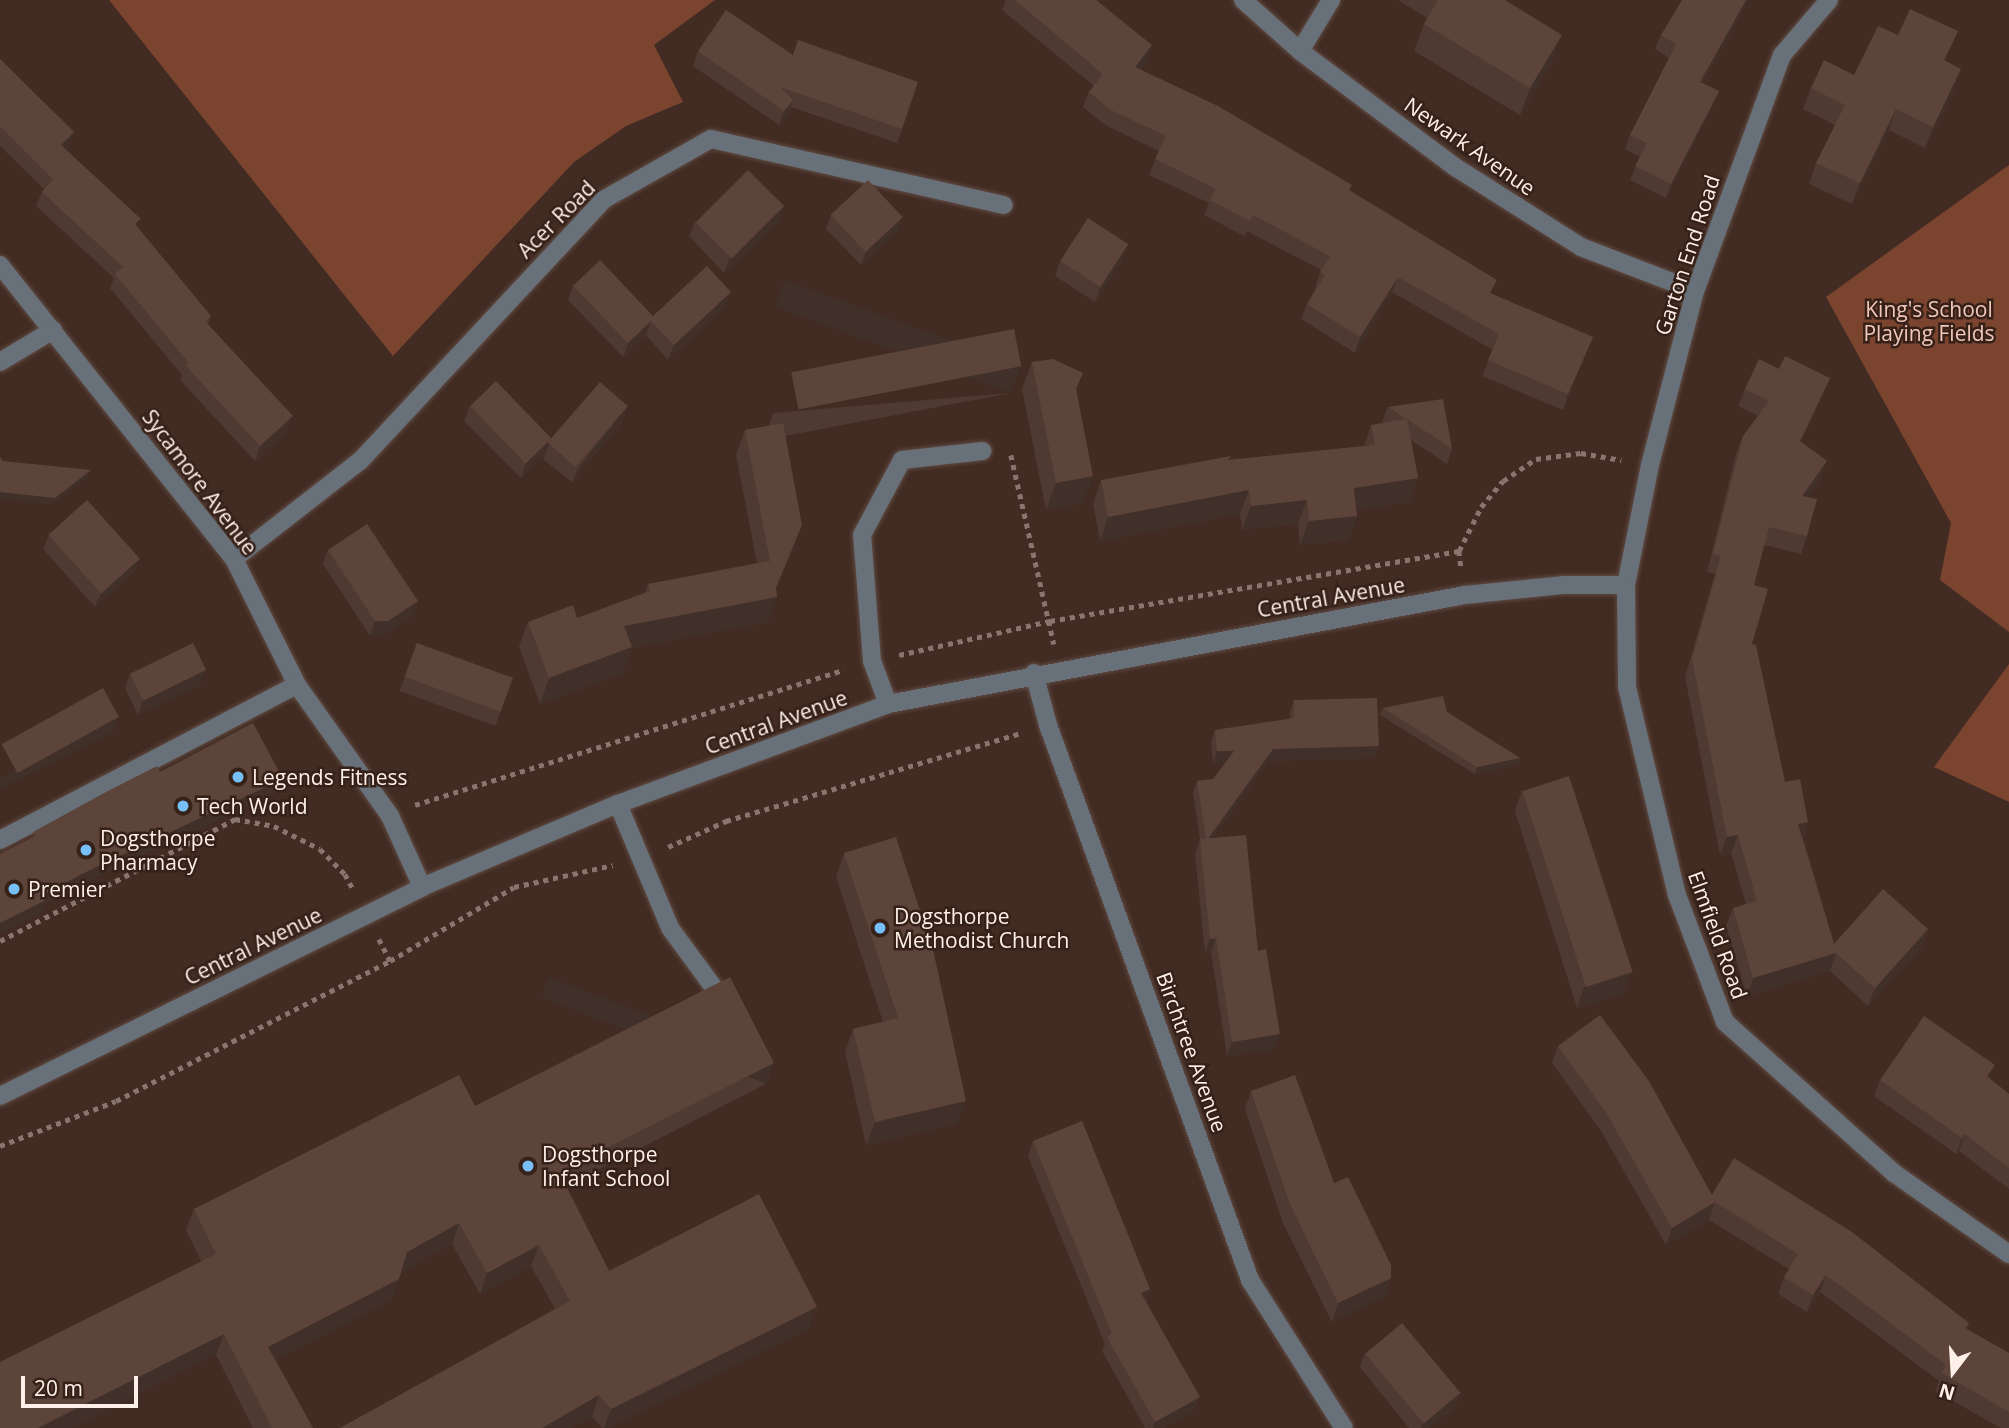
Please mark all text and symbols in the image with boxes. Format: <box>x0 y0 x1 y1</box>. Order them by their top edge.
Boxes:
street label: Newark Avenue <box>1400 92 1540 200</box>
street label: Garton End Road <box>1649 172 1725 338</box>
street label: Acer Road <box>512 175 600 263</box>
park label: King's School Playing Fields <box>1863 296 1995 346</box>
street label: Sycamore Avenue <box>137 405 263 559</box>
street label: Central Avenue <box>1255 572 1407 622</box>
street label: Central Avenue <box>701 685 851 759</box>
place label: Legends Fitness <box>252 764 407 790</box>
marker: Legends Fitness <box>230 769 246 785</box>
place label: Tech World <box>197 793 308 819</box>
marker: Tech World <box>175 798 191 814</box>
place label: Dogsthorpe Pharmacy <box>100 825 216 875</box>
marker: Dogsthorpe Pharmacy <box>78 842 94 858</box>
street label: Elmfield Road <box>1683 868 1753 1002</box>
place label: Premier <box>28 876 106 902</box>
marker: Premier <box>6 881 22 897</box>
street label: Central Avenue <box>180 902 326 990</box>
place label: Dogsthorpe Methodist Church <box>894 903 1069 953</box>
marker: Dogsthorpe Methodist Church <box>872 920 888 936</box>
street label: Birchtree Avenue <box>1151 968 1233 1136</box>
place label: Dogsthorpe Infant School <box>542 1141 670 1191</box>
marker: Dogsthorpe Infant School <box>520 1158 536 1174</box>
north arrow <box>1918 1337 1988 1407</box>
scale bar <box>24 1362 142 1406</box>
text: 20 m <box>34 1374 83 1402</box>
text: N <box>1936 1377 1958 1407</box>

